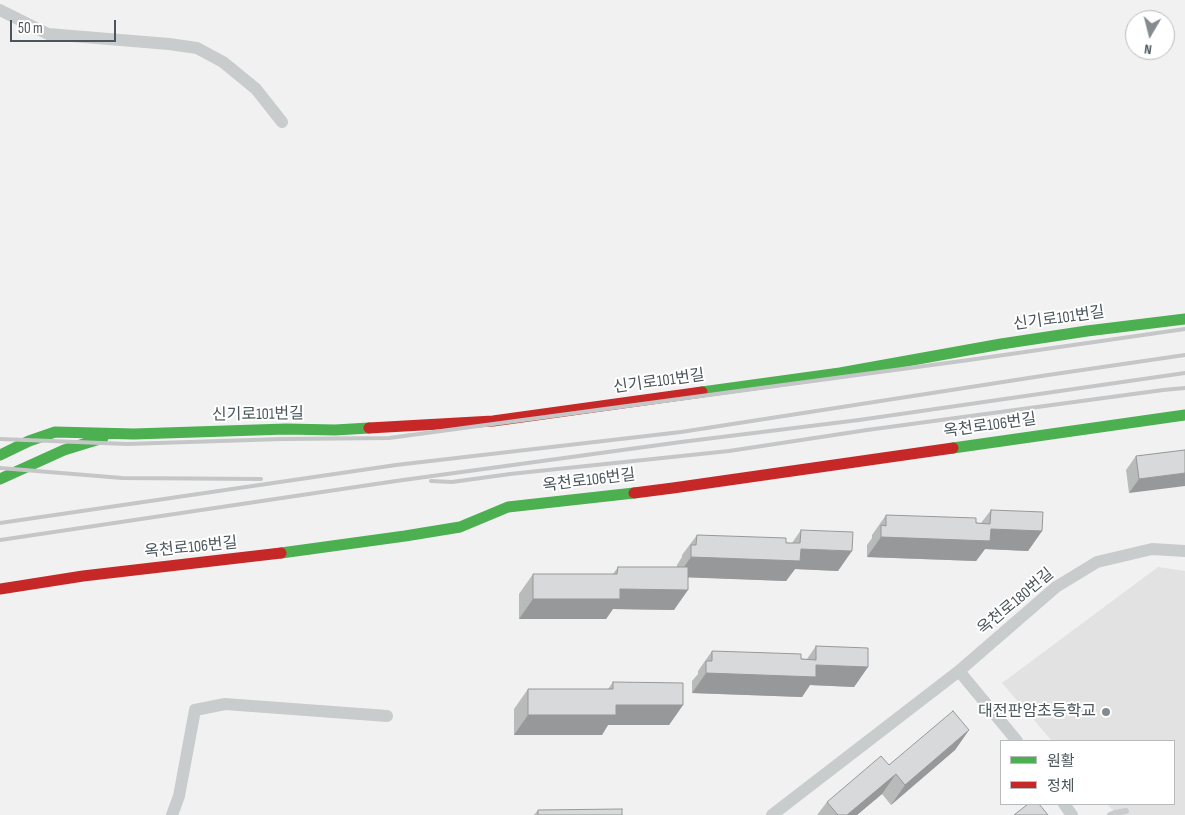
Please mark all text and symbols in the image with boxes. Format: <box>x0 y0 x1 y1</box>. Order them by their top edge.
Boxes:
scale bar <box>12 10 119 42</box>
north arrow <box>1125 10 1175 60</box>
text: 50 m <box>18 19 43 38</box>
text: N <box>1143 40 1153 58</box>
street label: 신기로101번길 <box>1012 303 1106 335</box>
street label: 신기로101번길 <box>612 366 706 398</box>
street label: 신기로101번길 <box>212 405 304 425</box>
street label: 옥천로106번길 <box>942 410 1038 442</box>
street label: 옥천로106번길 <box>542 466 636 496</box>
street label: 옥천로106번길 <box>144 534 238 562</box>
street label: 옥천로180번길 <box>974 565 1058 639</box>
place label: 대전판암초등학교 <box>978 702 1096 722</box>
marker: 대전판암초등학교 <box>1100 706 1112 718</box>
legend <box>1000 740 1175 805</box>
text: 원활 <box>1047 752 1075 771</box>
text: 정체 <box>1047 777 1075 796</box>

